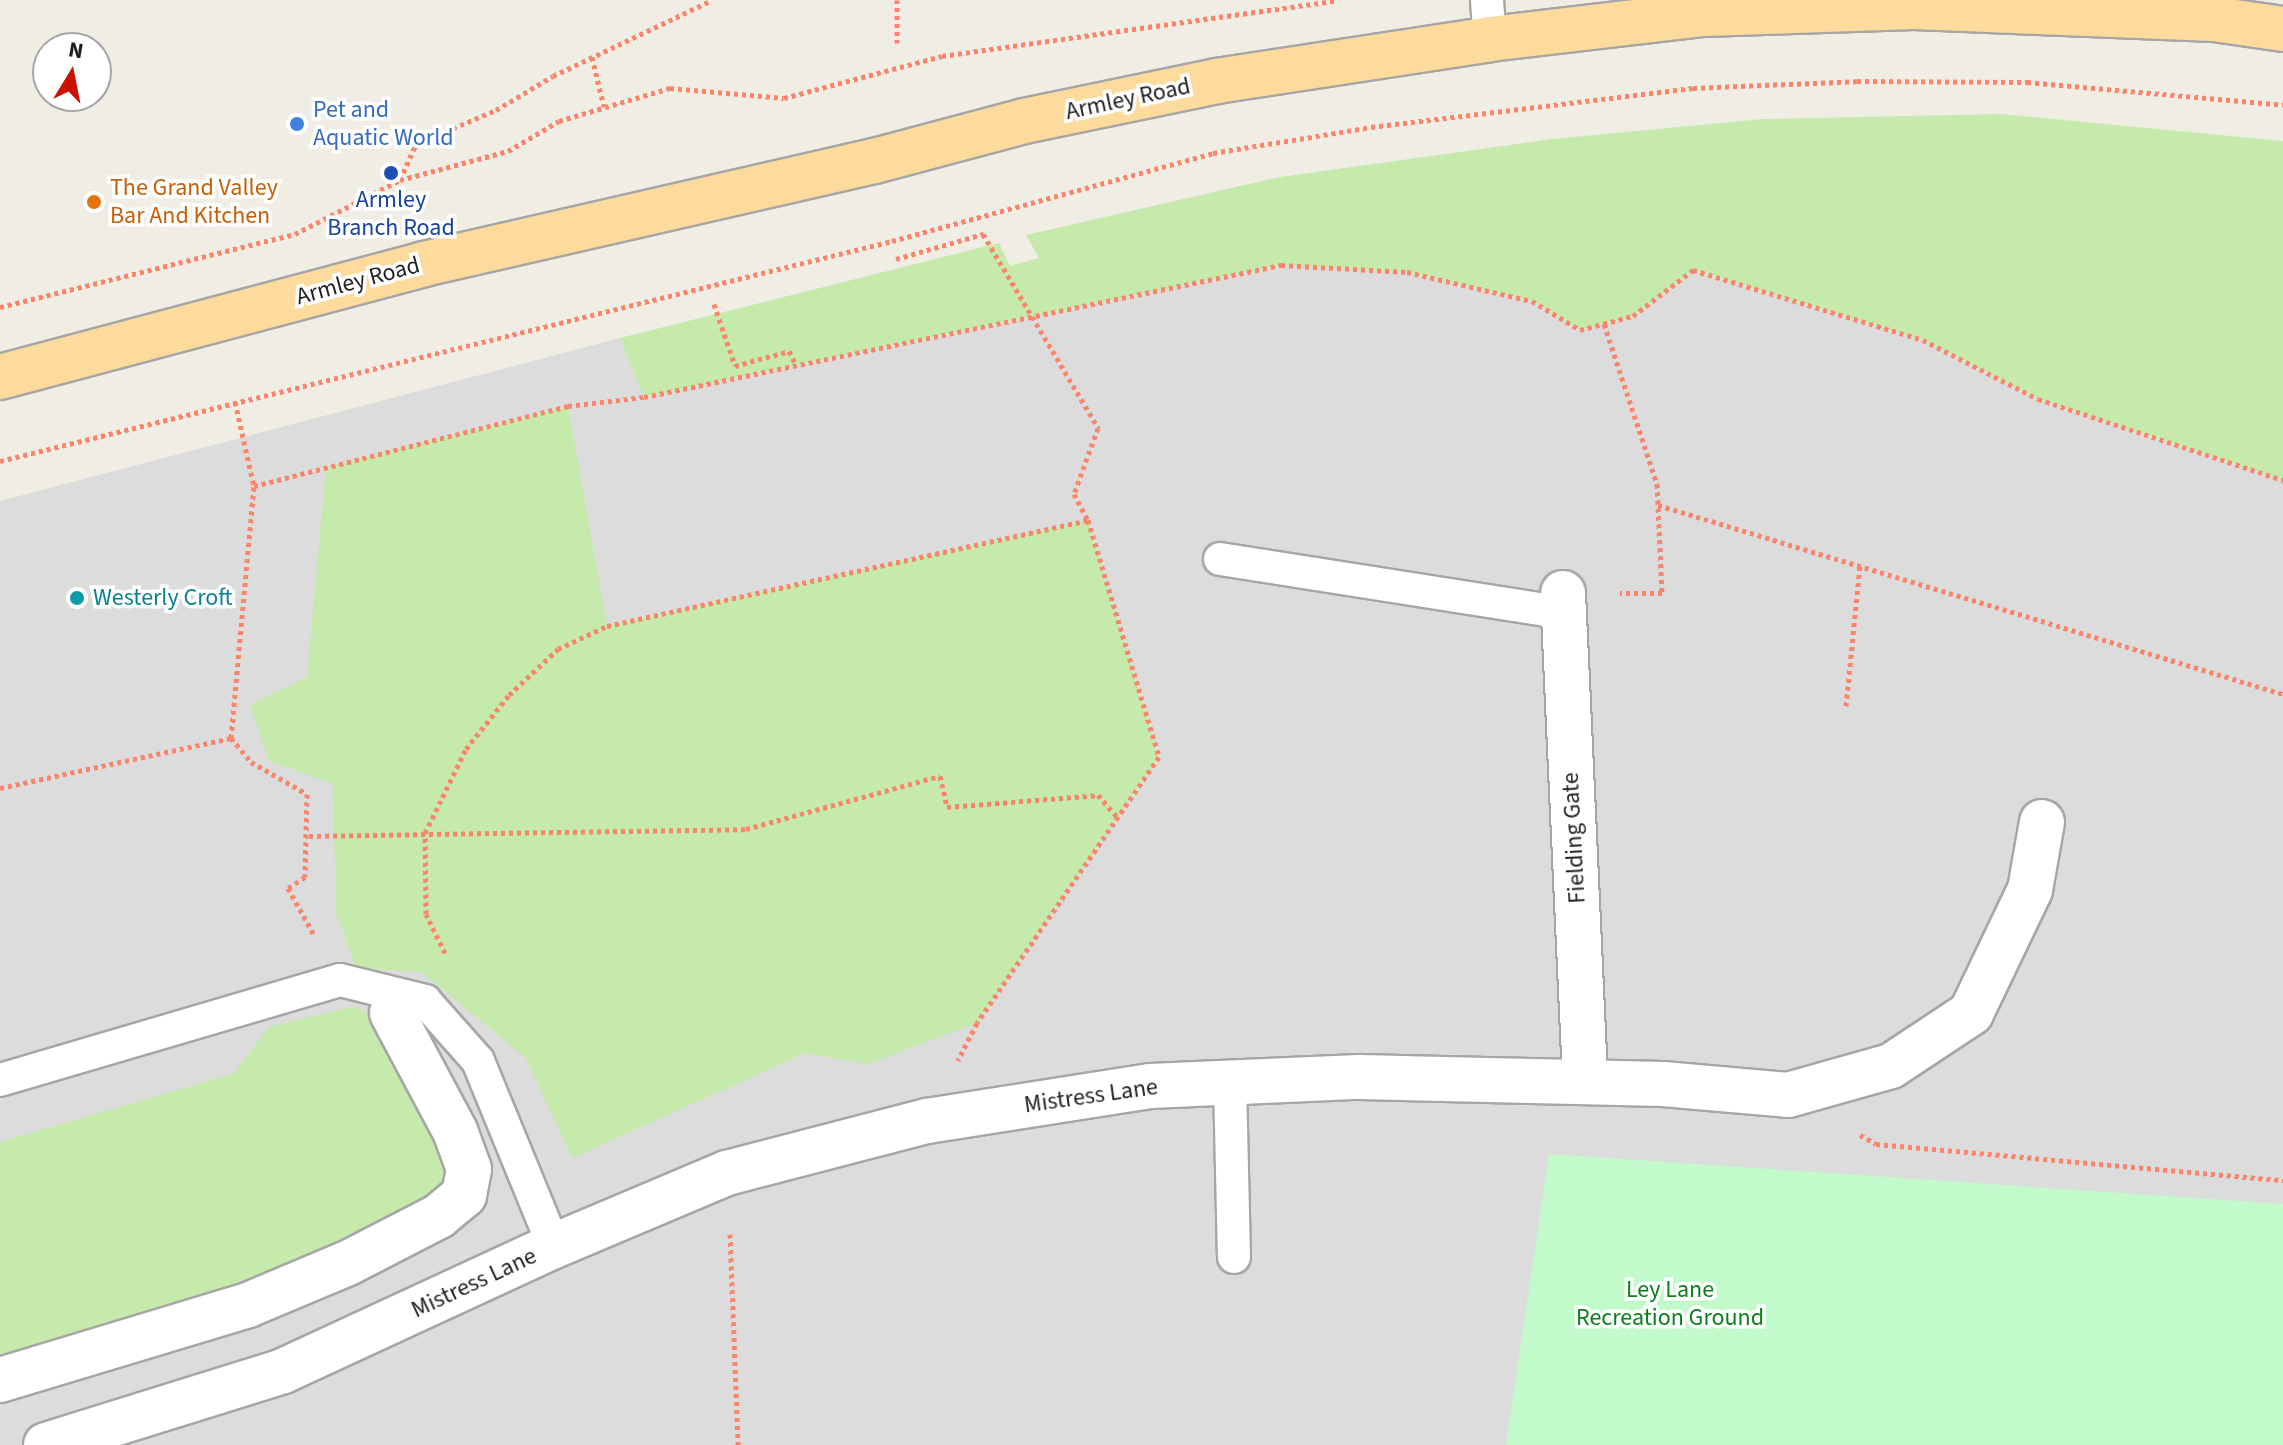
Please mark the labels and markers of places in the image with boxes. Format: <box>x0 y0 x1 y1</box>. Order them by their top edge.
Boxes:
place label: Pet and Aquatic World <box>313 96 454 152</box>
marker: Pet and Aquatic World <box>288 115 306 133</box>
marker: Armley Branch Road <box>382 164 400 182</box>
place label: The Grand Valley Bar And Kitchen <box>110 174 278 230</box>
place label: Armley Branch Road <box>327 186 455 242</box>
marker: The Grand Valley Bar And Kitchen <box>85 193 103 211</box>
place label: Westerly Croft <box>93 584 232 612</box>
marker: Westerly Croft <box>68 589 86 607</box>

